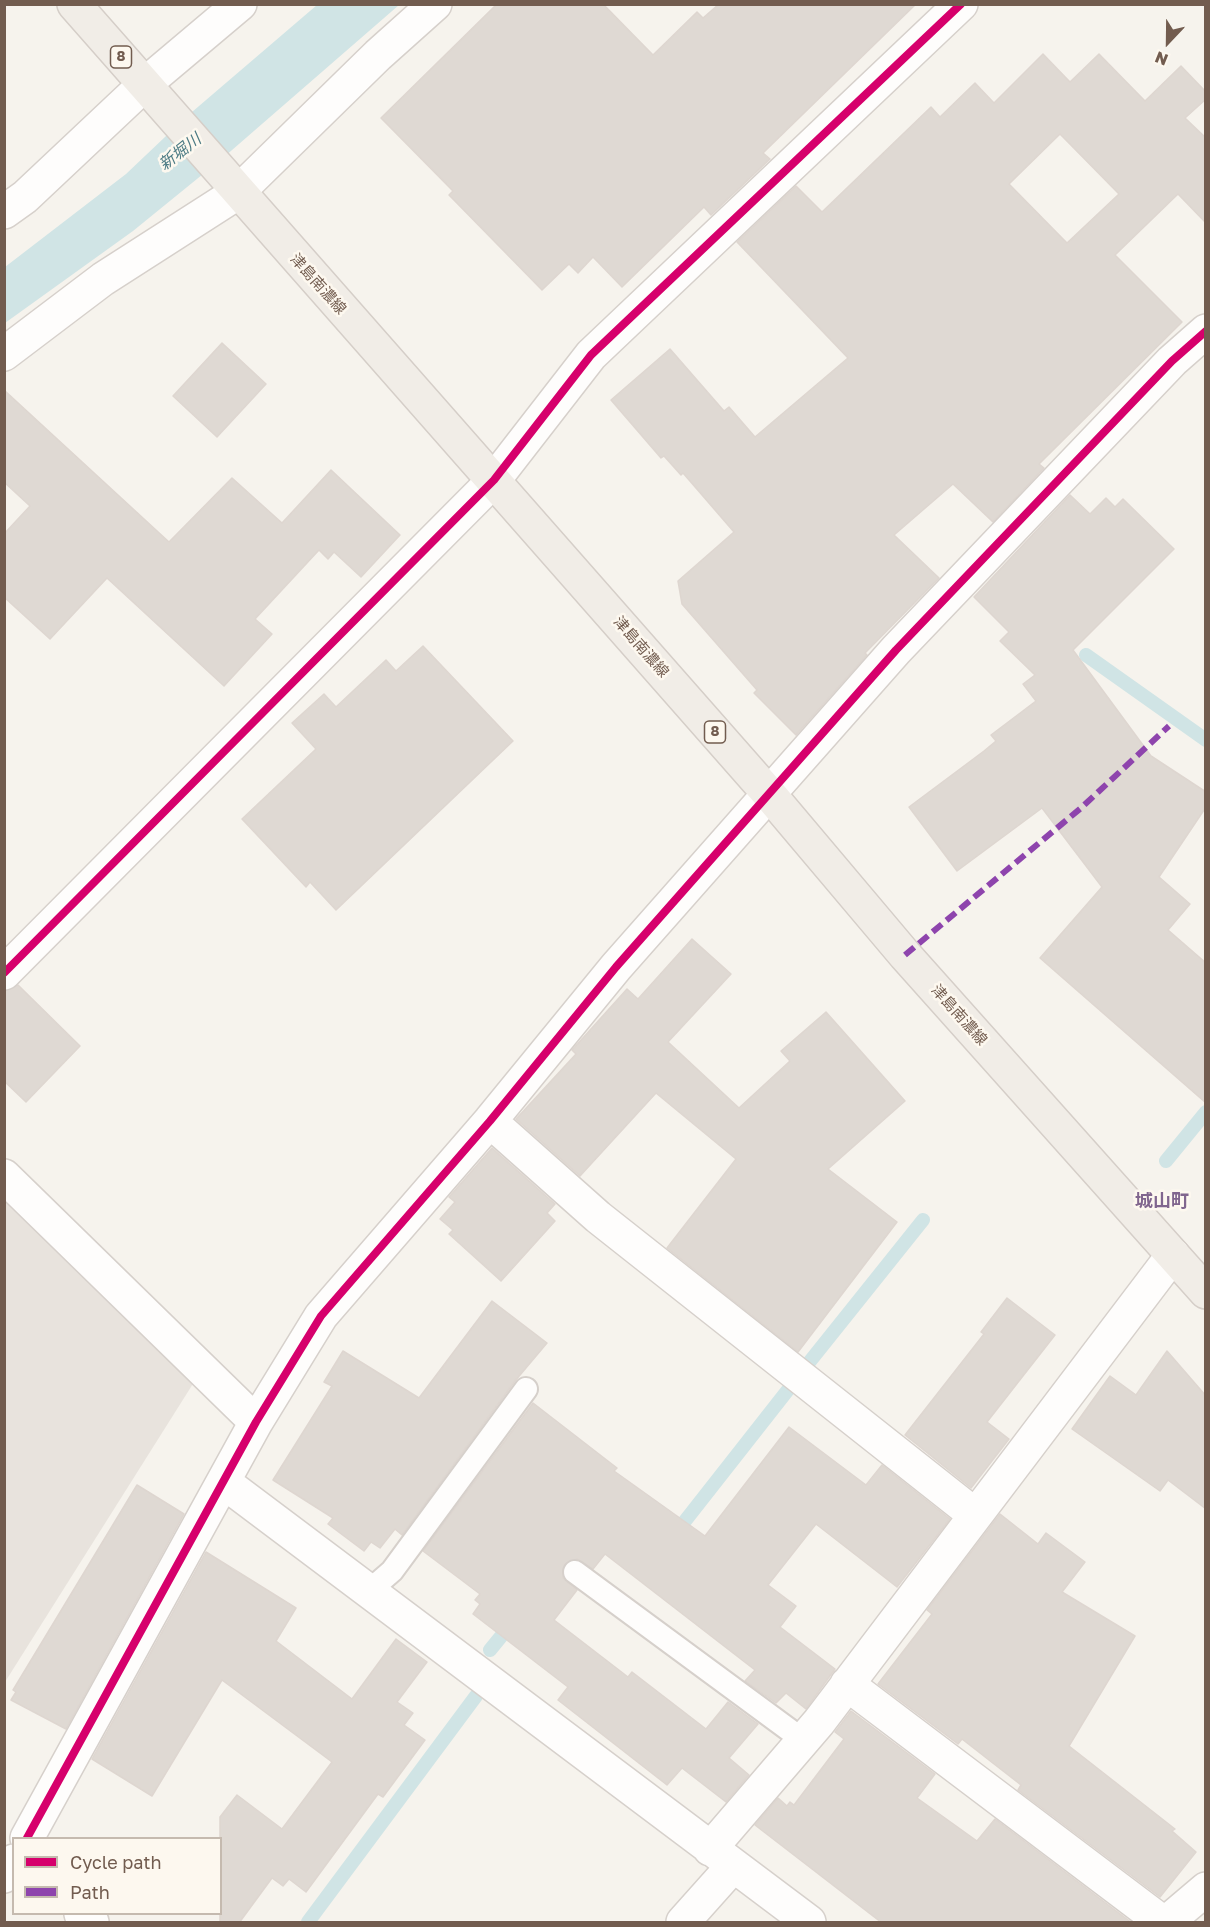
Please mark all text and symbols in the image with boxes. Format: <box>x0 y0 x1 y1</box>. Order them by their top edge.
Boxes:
north arrow <box>1138 12 1198 72</box>
road number: 8 <box>110 46 132 68</box>
text: N <box>1152 47 1171 70</box>
water label: 新堀川 <box>155 130 205 174</box>
street label: 津島南濃線 <box>286 250 350 318</box>
street label: 津島南濃線 <box>610 613 672 681</box>
road number: 8 <box>704 721 726 743</box>
street label: 津島南濃線 <box>927 981 991 1049</box>
district label: 城山町 <box>1135 1190 1189 1212</box>
legend <box>12 1837 222 1915</box>
text: Cycle path <box>70 1851 162 1873</box>
text: Path <box>70 1881 110 1903</box>

